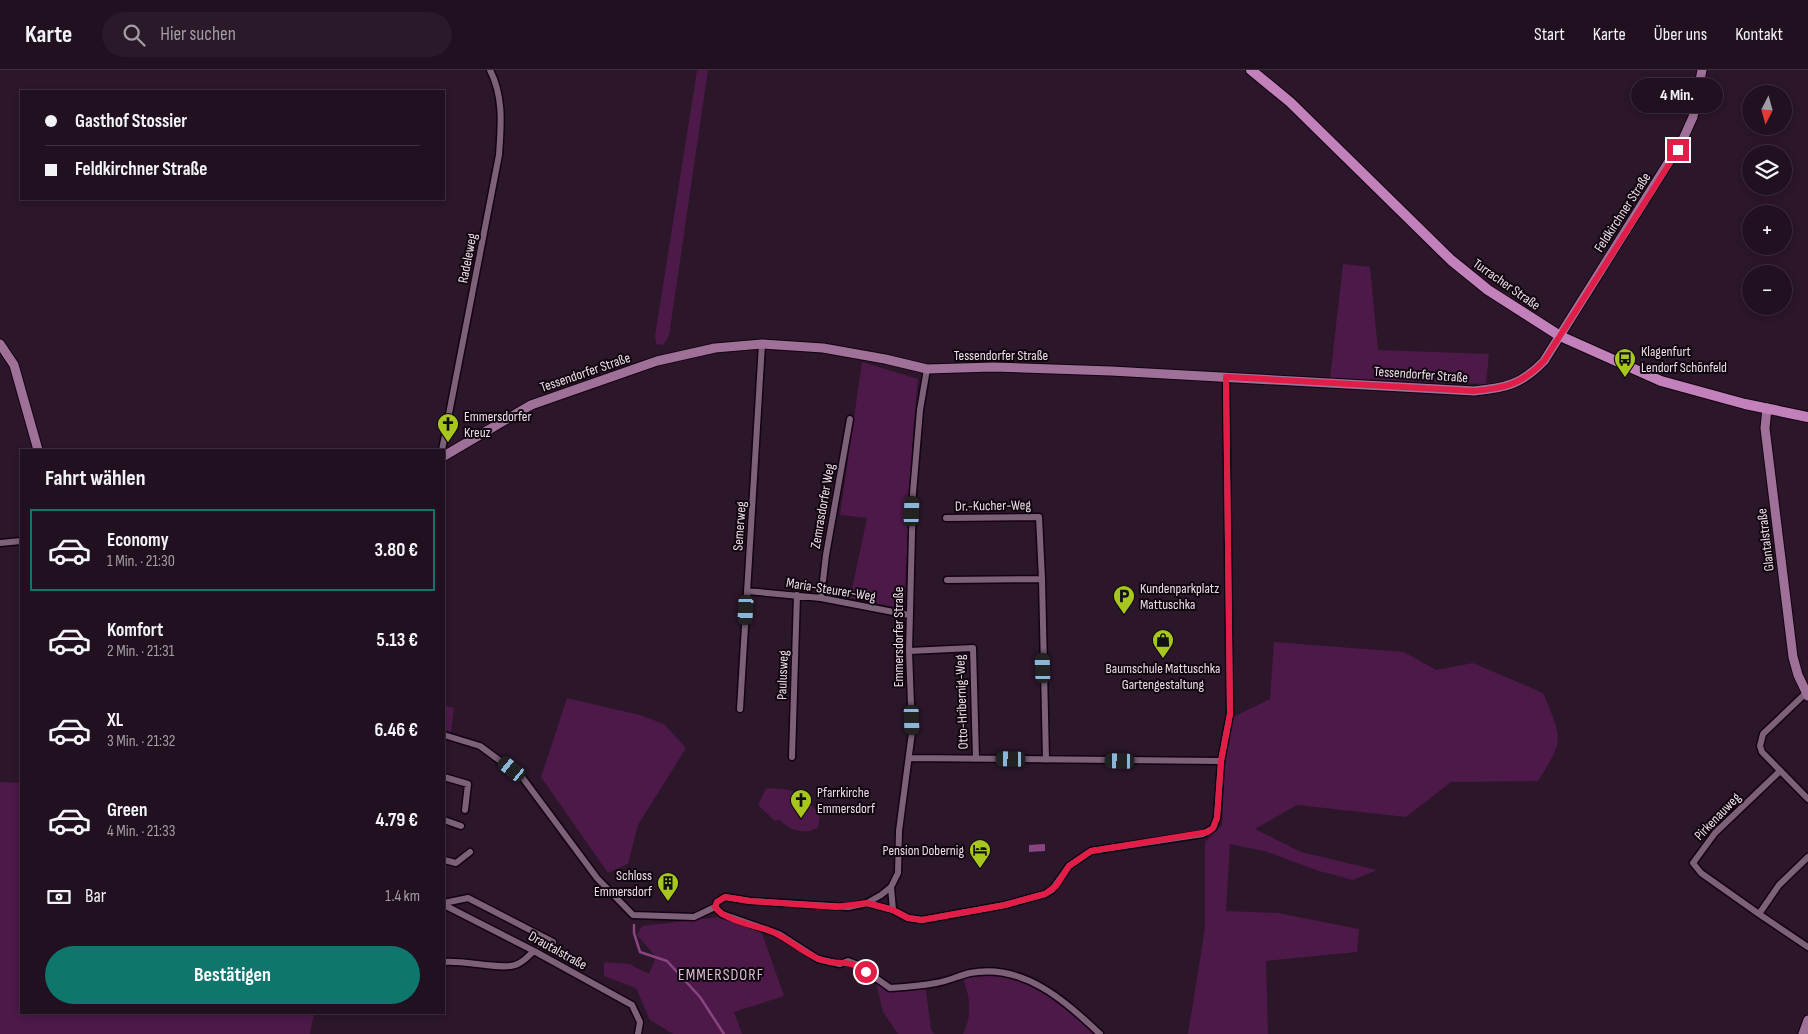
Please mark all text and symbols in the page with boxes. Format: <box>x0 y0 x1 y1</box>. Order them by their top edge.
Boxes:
search box <box>102 12 452 57</box>
text: Karte <box>25 20 72 49</box>
icon: search <box>120 21 148 49</box>
text: Hier suchen <box>160 23 236 46</box>
text: Start <box>1534 24 1565 45</box>
text: Karte <box>1593 24 1626 45</box>
text: Über uns <box>1654 24 1707 45</box>
text: Kontakt <box>1735 24 1783 45</box>
callout: 4 Min. <box>1632 78 1724 112</box>
north arrow <box>1742 85 1792 135</box>
map controls <box>1742 85 1792 315</box>
text: 4 Min. <box>1660 86 1694 105</box>
text: Gasthof Stossier <box>75 110 187 133</box>
route end <box>1667 139 1689 161</box>
button: layers <box>1742 145 1792 195</box>
text: Feldkirchner Straße <box>75 158 207 181</box>
street label: Feldkirchner Straße <box>1590 169 1654 255</box>
button: + <box>1742 205 1792 255</box>
street label: Radeleweg <box>454 231 481 284</box>
street label: Turracher Straße <box>1470 255 1544 314</box>
button: − <box>1742 265 1792 315</box>
place label: Klagenfurt Lendorf Schönfeld <box>1641 343 1727 376</box>
street label: Tessendorfer Straße <box>954 347 1048 364</box>
bus stop icon: Klagenfurt Lendorf Schönfeld <box>1613 347 1637 378</box>
street label: Tessendorfer Straße <box>538 349 633 396</box>
street label: Tessendorfer Straße <box>1373 363 1469 386</box>
place label: Emmersdorfer Kreuz <box>464 408 531 441</box>
church icon: Emmersdorfer Kreuz <box>436 412 460 443</box>
street label: Zemrasdorfer Weg <box>807 462 838 550</box>
text: Fahrt wählen <box>45 465 146 492</box>
car <box>903 496 920 526</box>
street label: Dr.-Kucher-Weg <box>955 496 1032 515</box>
street label: Semerweg <box>729 500 750 551</box>
street label: Glantalstraße <box>1753 507 1778 572</box>
icon: car <box>47 528 92 573</box>
text: Economy <box>107 529 169 552</box>
text: 3.80 € <box>375 539 418 562</box>
text: 1 Min. · 21:30 <box>107 552 175 571</box>
street label: Maria-Steurer-Weg <box>785 574 877 605</box>
place label: Kundenparkplatz Mattuschka <box>1140 580 1219 613</box>
parking icon: Kundenparkplatz Mattuschka <box>1112 584 1136 615</box>
street label: Emmersdorfer Straße <box>890 587 907 687</box>
car <box>737 595 754 625</box>
icon: car <box>47 618 92 663</box>
text: Komfort <box>107 619 163 642</box>
shop icon: Baumschule Mattuschka Gartengestaltung <box>1151 628 1175 659</box>
text: 5.13 € <box>377 629 418 652</box>
text: 2 Min. · 21:31 <box>107 642 174 661</box>
street label: Paulusweg <box>773 650 792 700</box>
car <box>1034 653 1051 683</box>
street label: Otto-Hribernig-Weg <box>951 654 972 750</box>
place label: Baumschule Mattuschka Gartengestaltung <box>1106 660 1220 693</box>
car <box>903 705 920 735</box>
icon: car <box>47 708 92 753</box>
text: XL <box>107 709 123 732</box>
text: 6.46 € <box>374 719 418 742</box>
text: 3 Min. · 21:32 <box>107 732 175 751</box>
car <box>995 751 1026 767</box>
car <box>1104 753 1135 769</box>
car <box>495 754 528 784</box>
place label: Pfarrkirche Emmersdorf <box>817 784 876 817</box>
church icon: Pfarrkirche Emmersdorf <box>789 788 813 819</box>
street label: Pirkenauweg <box>1691 789 1744 844</box>
icon: car <box>47 798 92 843</box>
text: Green <box>107 799 147 822</box>
text: 4.79 € <box>376 809 418 832</box>
text: 4 Min. · 21:33 <box>107 822 176 841</box>
hotel icon: Pension Dobernig <box>968 838 992 869</box>
place label: Pension Dobernig <box>882 842 964 859</box>
place label: Schloss Emmersdorf <box>594 867 653 900</box>
building icon: Schloss Emmersdorf <box>656 871 680 902</box>
icon: cash <box>45 883 73 911</box>
text: Bar <box>85 885 106 908</box>
text: 1.4 km <box>385 887 420 906</box>
street label: Drautalstraße <box>526 927 590 973</box>
button: Bestätigen <box>45 946 420 1004</box>
route start <box>855 961 877 983</box>
district label: EMMERSDORF <box>678 966 764 985</box>

